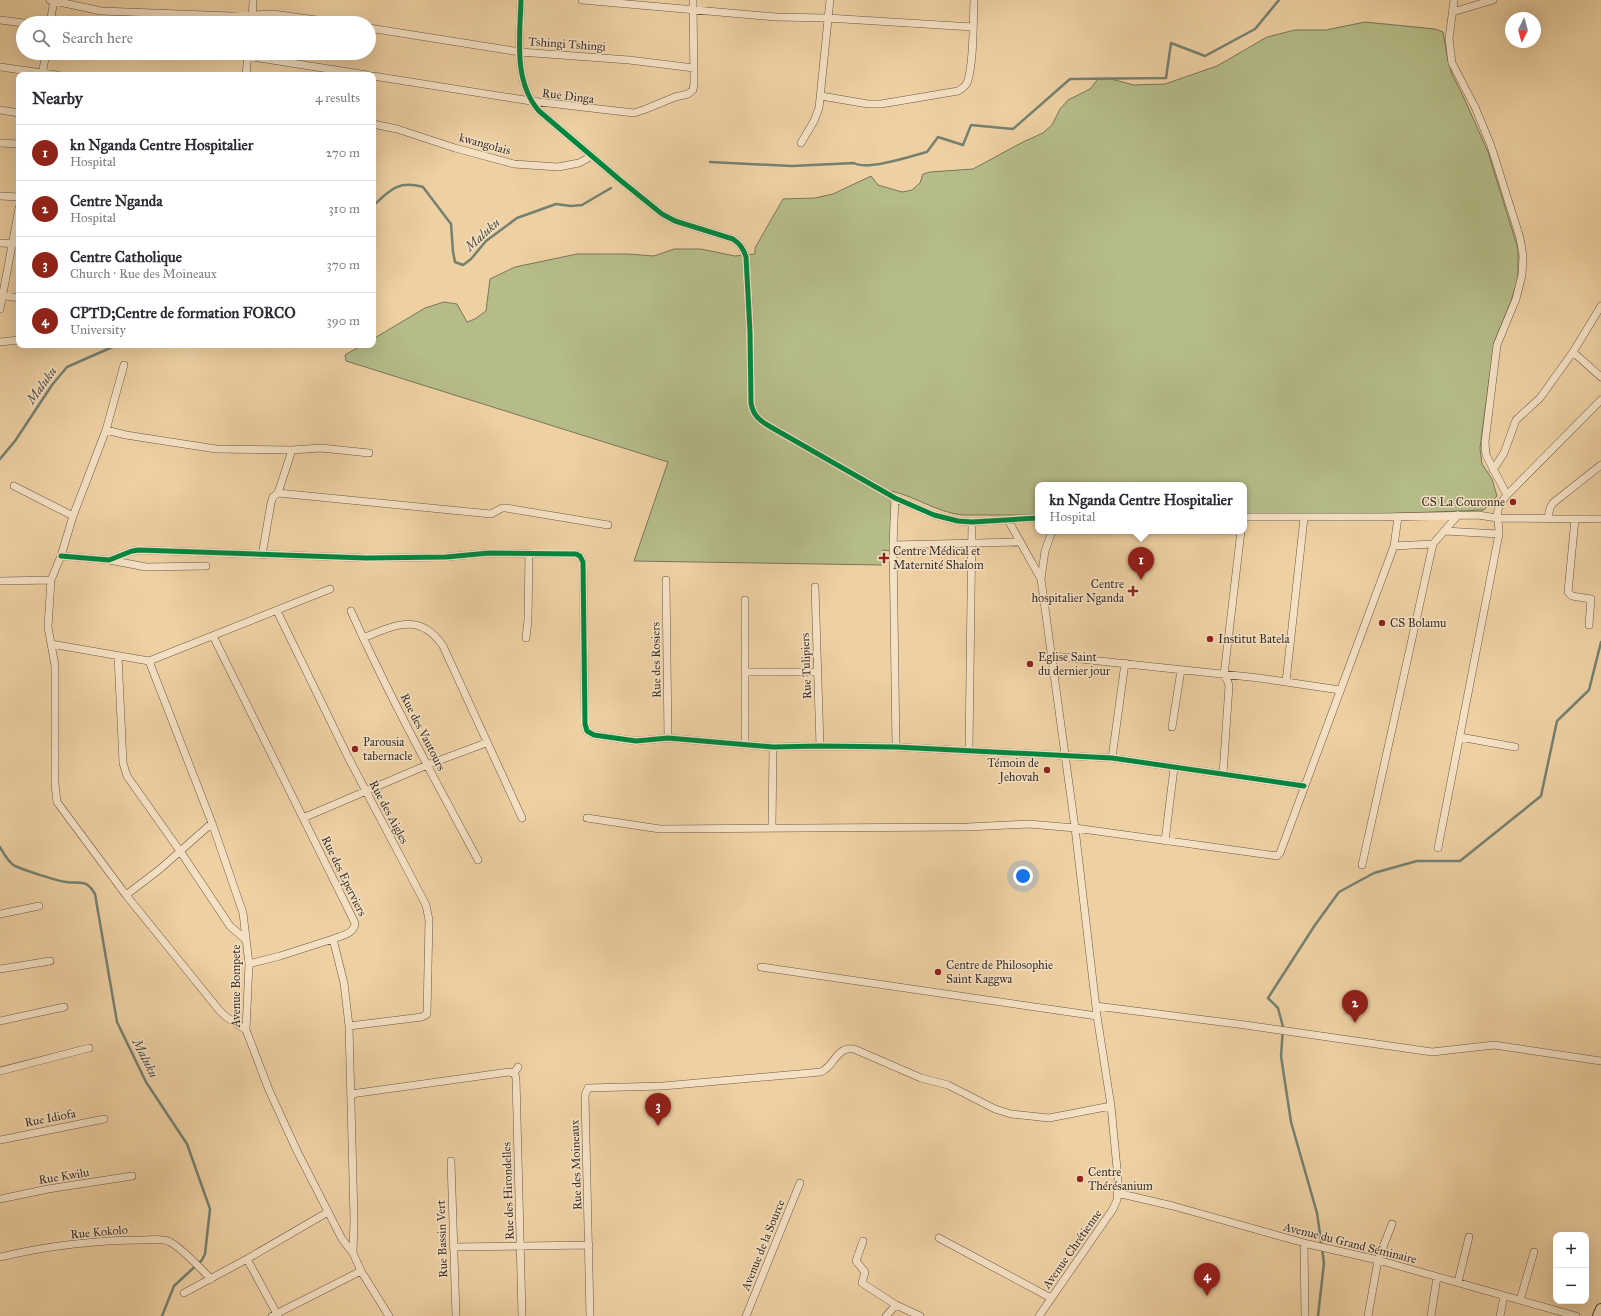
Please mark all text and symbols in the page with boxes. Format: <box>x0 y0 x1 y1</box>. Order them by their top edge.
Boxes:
north arrow <box>1505 12 1541 48</box>
search box <box>16 16 376 60</box>
icon: search <box>30 27 52 49</box>
text: Search here <box>62 29 133 47</box>
street label: Tshingi Tshingi <box>528 34 607 55</box>
street label: Rue Dinga <box>541 86 596 107</box>
text: Nearby <box>32 88 83 109</box>
text: 4 results <box>315 90 360 106</box>
street label: kwangolais <box>458 130 512 159</box>
text: kn Nganda Centre Hospitalier <box>70 136 253 154</box>
text: 1 <box>42 145 48 161</box>
text: 270 m <box>326 145 360 161</box>
text: Hospital <box>70 154 116 170</box>
text: Centre Nganda <box>70 192 163 210</box>
text: 2 <box>42 201 48 217</box>
text: 310 m <box>328 201 360 217</box>
text: Hospital <box>70 210 116 226</box>
water label: Maluku <box>460 215 504 256</box>
text: Centre Catholique <box>70 248 182 266</box>
text: 3 <box>42 257 48 273</box>
text: 370 m <box>327 257 360 273</box>
text: Church · Rue des Moineaux <box>70 266 217 282</box>
text: CPTD;Centre de formation FORCO <box>70 304 296 322</box>
text: 4 <box>41 313 49 329</box>
text: 390 m <box>327 313 360 329</box>
text: University <box>70 322 126 338</box>
water label: Maluku <box>22 364 61 409</box>
popup <box>1035 482 1247 534</box>
text: kn Nganda Centre Hospitalier <box>1049 491 1233 509</box>
place label: CS La Couronne <box>1422 495 1505 509</box>
marker: CS La Couronne <box>1508 497 1518 507</box>
text: Hospital <box>1049 509 1095 525</box>
place label: Centre Médical et Maternité Shalom <box>893 544 984 572</box>
pin: 1 <box>1128 547 1154 580</box>
marker: Centre Médical et Maternité Shalom <box>878 552 890 564</box>
place label: Centre hospitalier Nganda <box>1031 577 1125 606</box>
marker: Centre hospitalier Nganda <box>1127 585 1139 597</box>
place label: CS Bolamu <box>1390 616 1447 630</box>
marker: CS Bolamu <box>1377 618 1387 628</box>
street label: Rue des Rosiers <box>648 622 664 698</box>
place label: Institut Batela <box>1218 632 1290 646</box>
street label: Rue Tulipiers <box>798 633 814 699</box>
marker: Institut Batela <box>1205 634 1215 644</box>
place label: Eglise Saint du dernier jour <box>1038 650 1111 678</box>
marker: Eglise Saint du dernier jour <box>1025 659 1035 669</box>
street label: Rue des Vautours <box>398 691 448 773</box>
place label: Parousia tabernacle <box>363 735 412 763</box>
marker: Parousia tabernacle <box>350 744 360 754</box>
place label: Témoin de Jehovah <box>987 756 1039 785</box>
marker: Témoin de Jehovah <box>1042 765 1052 775</box>
street label: Rue des Aigles <box>366 778 412 847</box>
street label: Rue des Eperviers <box>319 834 369 918</box>
your location <box>1013 866 1033 886</box>
street label: Avenue Bompete <box>229 945 243 1028</box>
place label: Centre de Philosophie Saint Kaggwa <box>946 958 1053 987</box>
marker: Centre de Philosophie Saint Kaggwa <box>933 967 943 977</box>
pin: 2 <box>1342 990 1368 1023</box>
water label: Maluku <box>128 1034 162 1081</box>
pin: 3 <box>645 1093 671 1126</box>
street label: Rue Idiofa <box>23 1106 78 1130</box>
street label: Rue des Moineaux <box>567 1119 585 1210</box>
street label: Rue des Hirondelles <box>499 1142 517 1240</box>
street label: Rue Kwilu <box>38 1165 91 1187</box>
place label: Centre Thérésanium <box>1088 1165 1153 1193</box>
marker: Centre Thérésanium <box>1075 1174 1085 1184</box>
street label: Avenue de la Source <box>738 1197 788 1294</box>
street label: Rue Bassin Vert <box>434 1199 450 1278</box>
street label: Avenue Chrétienne <box>1039 1207 1105 1292</box>
street label: Avenue du Grand Séminaire <box>1281 1219 1418 1266</box>
street label: Rue Kokolo <box>70 1223 128 1241</box>
map controls <box>1553 1232 1589 1304</box>
button: + <box>1553 1232 1589 1268</box>
pin: 4 <box>1194 1263 1220 1296</box>
button: − <box>1553 1268 1589 1304</box>

